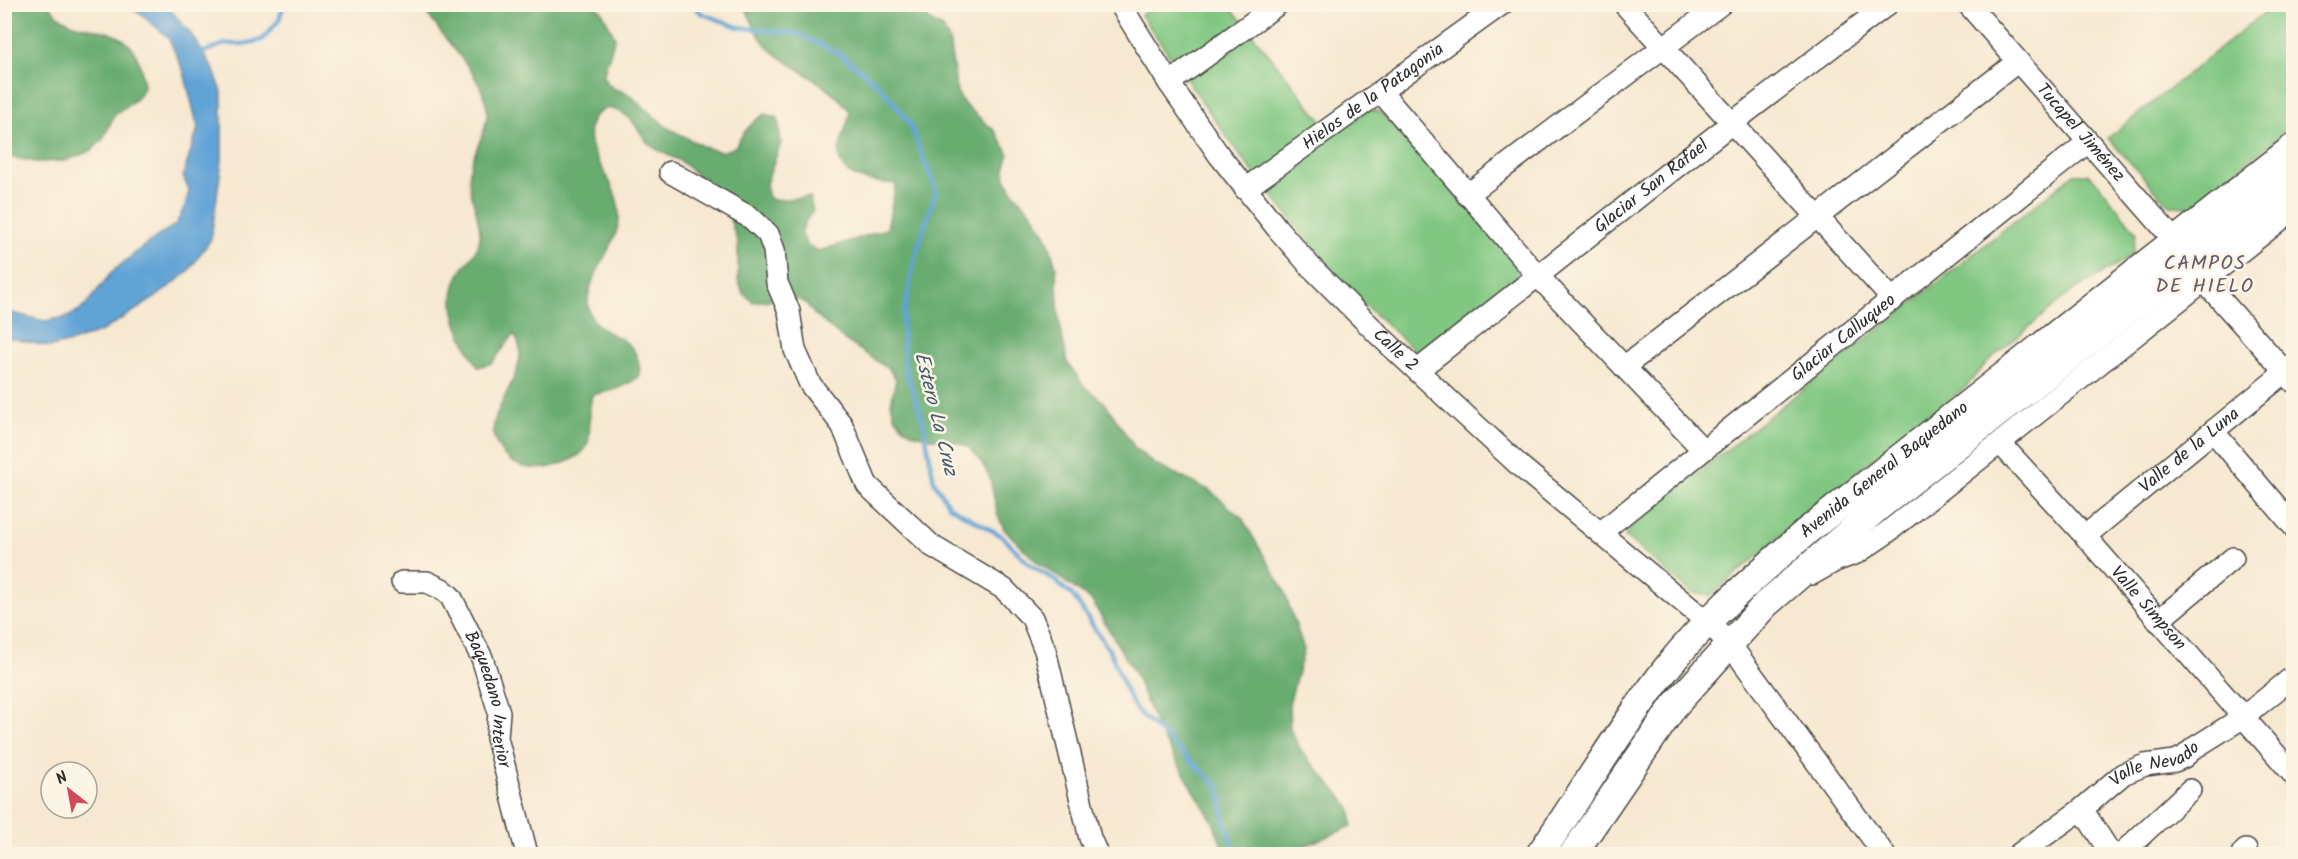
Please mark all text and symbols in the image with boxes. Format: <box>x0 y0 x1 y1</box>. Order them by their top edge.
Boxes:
street label: Hielos de la Patagonia <box>1296 36 1450 158</box>
street label: Tucapel Jiménez <box>2029 77 2132 189</box>
street label: Glaciar San Rafael <box>1588 132 1716 241</box>
district label: CAMPOS DE HIELO <box>2155 248 2255 303</box>
street label: Glaciar Calluqueo <box>1784 287 1903 389</box>
street label: Calle 2 <box>1365 321 1425 379</box>
water label: Estero La Cruz <box>904 349 966 481</box>
street label: Avenida General Baquedano <box>1793 394 1975 546</box>
street label: Valle de la Luna <box>2133 400 2246 501</box>
street label: Valle Simpson <box>2103 559 2193 657</box>
street label: Baquedano Interior <box>456 625 519 772</box>
street label: Valle Nevado <box>2103 733 2205 794</box>
north arrow <box>39 760 99 820</box>
text: N <box>51 765 73 792</box>

